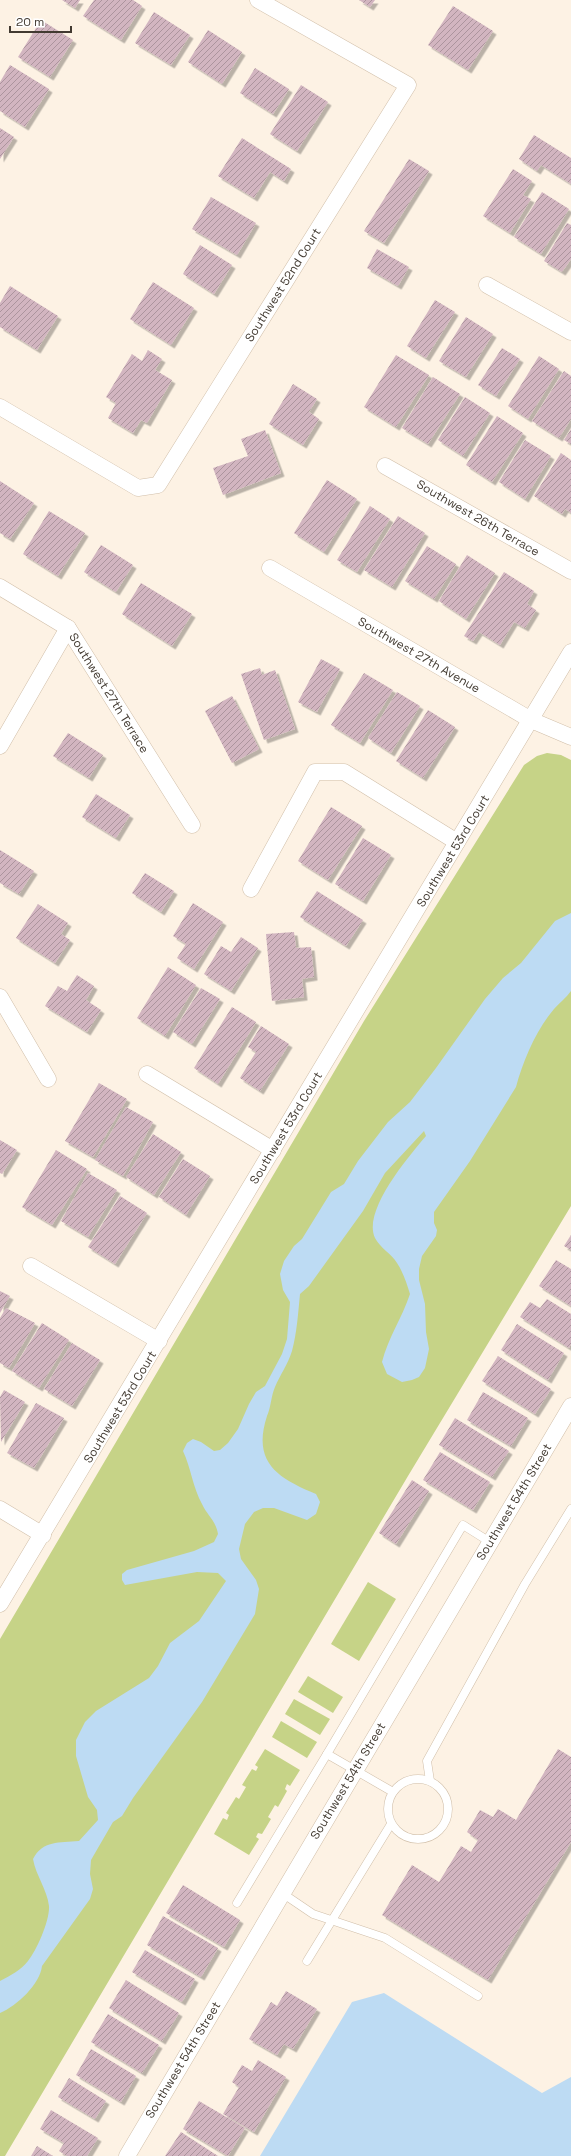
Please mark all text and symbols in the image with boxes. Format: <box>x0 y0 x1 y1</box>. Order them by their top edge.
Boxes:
scale bar <box>10 8 71 34</box>
text: 20 m <box>16 14 44 30</box>
street label: Southwest 52nd Court <box>241 225 325 345</box>
street label: Southwest 26th Terrace <box>414 476 542 560</box>
street label: Southwest 27th Avenue <box>355 613 483 697</box>
street label: Southwest 27th Terrace <box>65 630 153 756</box>
street label: Southwest 53rd Court <box>413 792 493 910</box>
street label: Southwest 53rd Court <box>246 1069 326 1187</box>
street label: Southwest 53rd Court <box>80 1348 160 1466</box>
street label: Southwest 54th Street <box>473 1441 555 1563</box>
street label: Southwest 54th Street <box>307 1720 389 1842</box>
street label: Southwest 54th Street <box>142 1999 224 2121</box>

